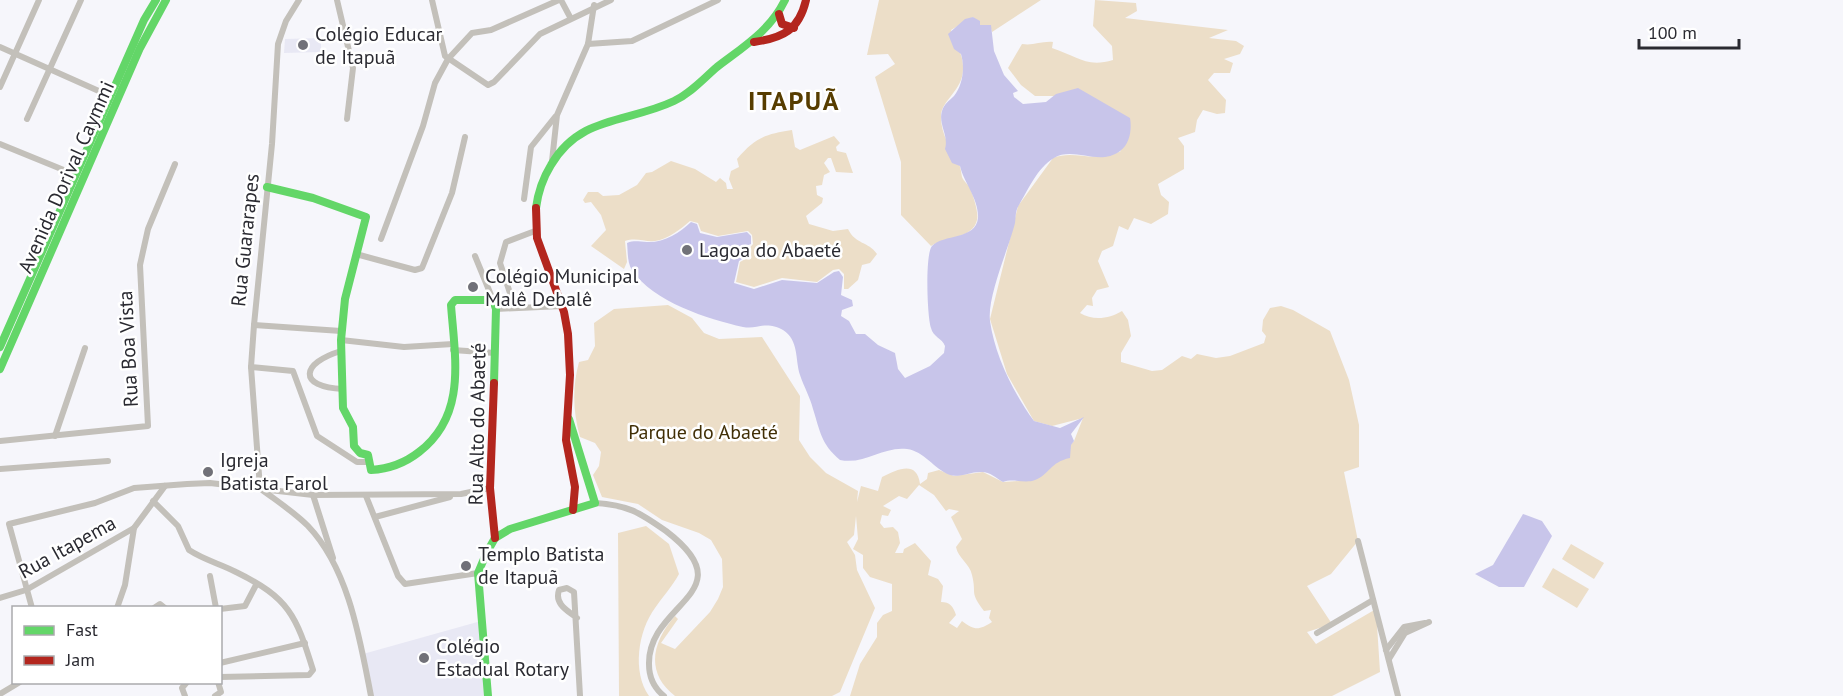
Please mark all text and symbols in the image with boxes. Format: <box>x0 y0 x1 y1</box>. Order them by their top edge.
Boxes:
scale bar <box>1639 12 1740 50</box>
place label: Colégio Educar de Itapuã <box>315 21 443 70</box>
text: 100 m <box>1648 21 1697 44</box>
marker: Colégio Educar de Itapuã <box>296 38 310 52</box>
street label: Avenida Dorival Caymmi <box>12 77 120 277</box>
district label: ITAPUÃ <box>748 84 840 117</box>
street label: Rua Guararapes <box>225 172 265 308</box>
place label: Lagoa do Abaeté <box>699 237 841 263</box>
marker: Lagoa do Abaeté <box>680 243 694 257</box>
place label: Colégio Municipal Malê Debalê <box>485 263 638 312</box>
marker: Colégio Municipal Malê Debalê <box>466 280 480 294</box>
street label: Rua Boa Vista <box>112 290 144 408</box>
street label: Rua Alto do Abaeté <box>463 342 491 506</box>
park label: Parque do Abaeté <box>628 419 778 445</box>
place label: Igreja Batista Farol <box>220 447 328 496</box>
marker: Igreja Batista Farol <box>201 465 215 479</box>
street label: Rua Itapema <box>14 510 120 584</box>
place label: Templo Batista de Itapuã <box>478 541 605 590</box>
marker: Templo Batista de Itapuã <box>459 559 473 573</box>
legend <box>12 606 222 684</box>
text: Fast <box>66 618 98 641</box>
place label: Colégio Estadual Rotary <box>436 633 570 682</box>
text: Jam <box>65 648 95 671</box>
marker: Colégio Estadual Rotary <box>417 651 431 665</box>

